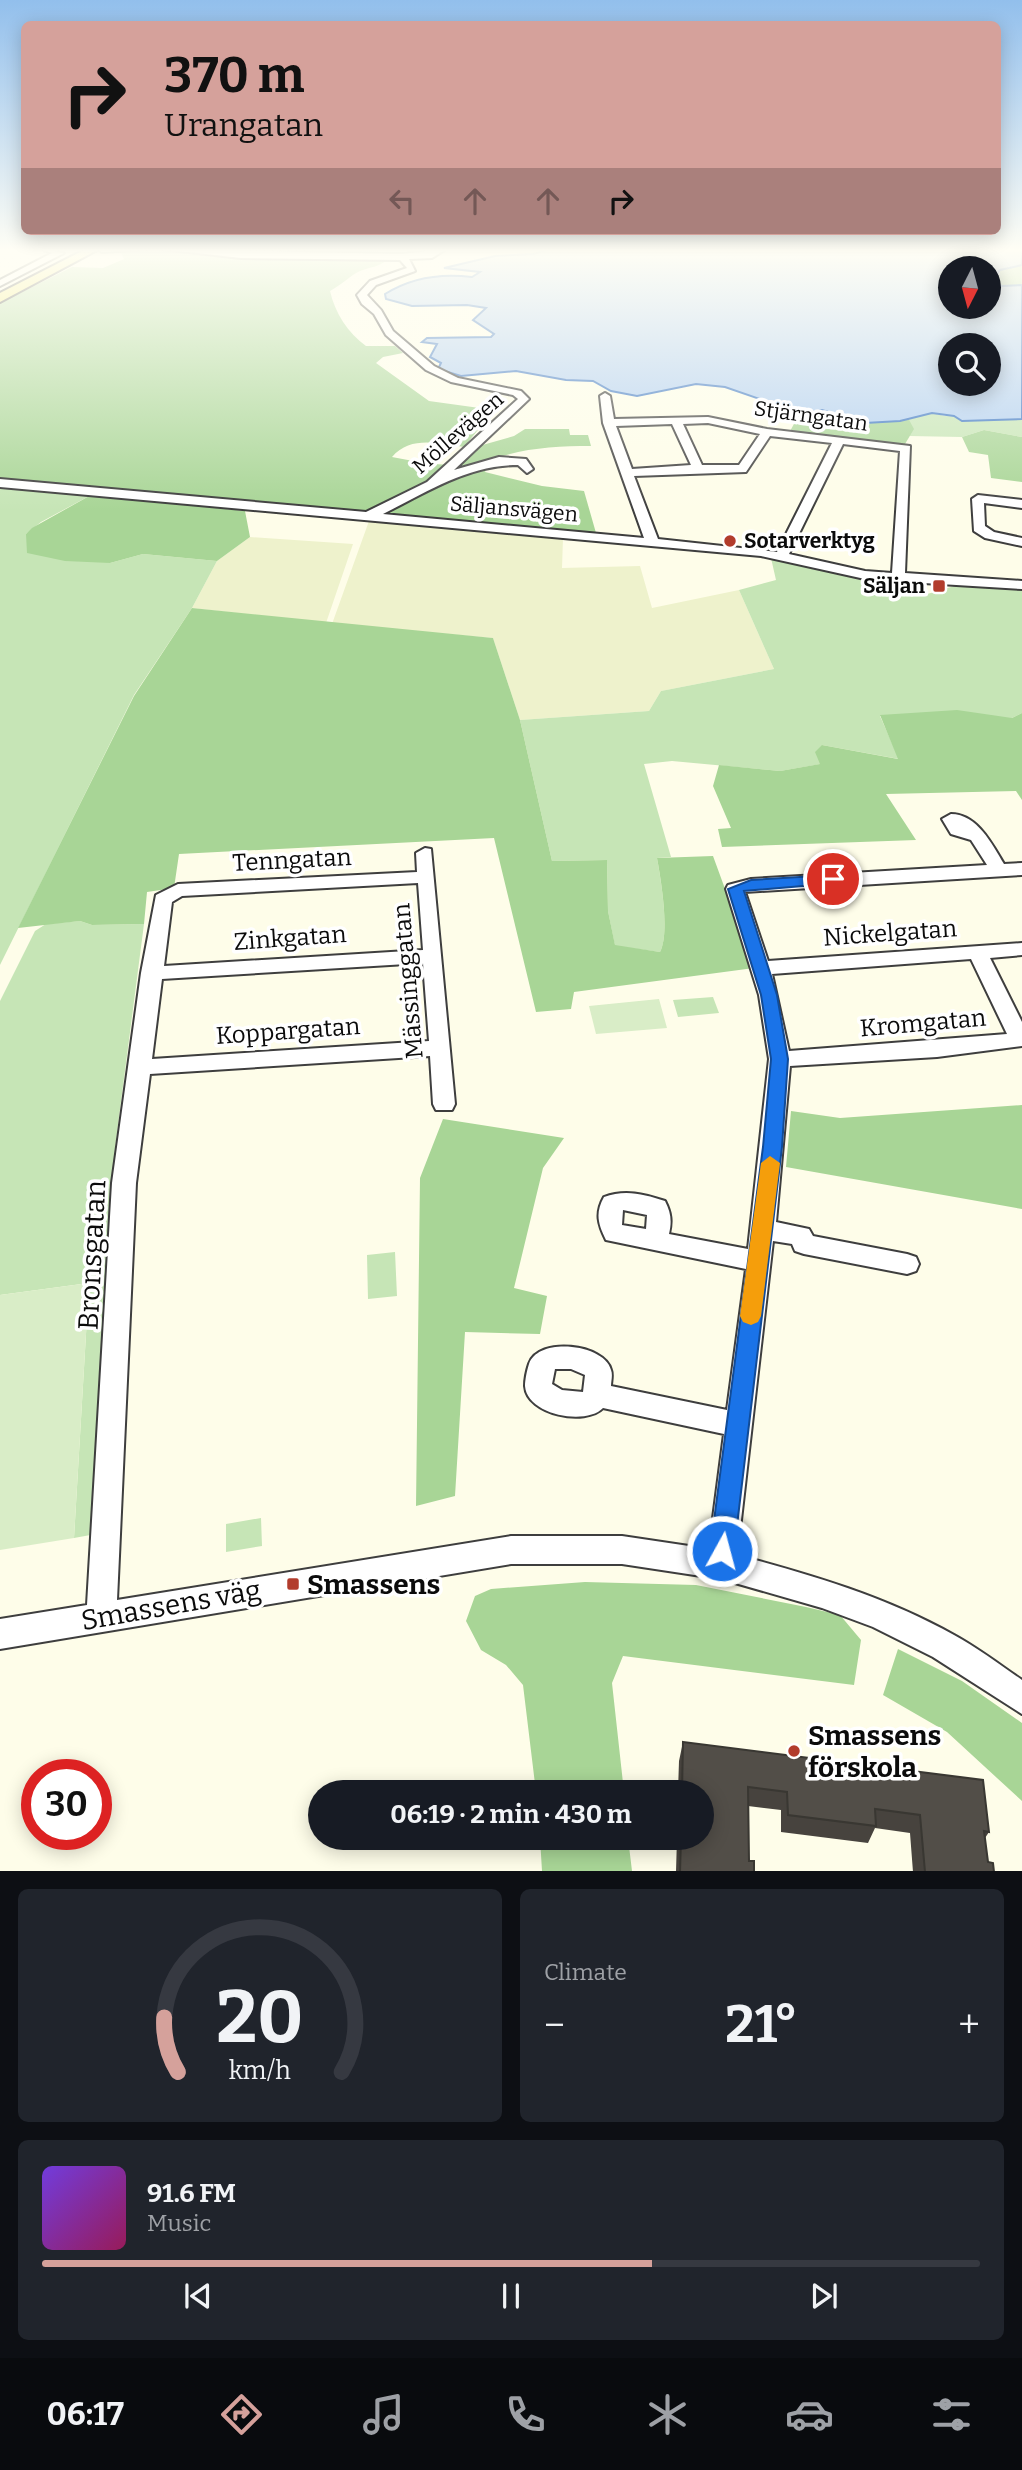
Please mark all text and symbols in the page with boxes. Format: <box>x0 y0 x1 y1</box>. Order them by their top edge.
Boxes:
text: 370 m <box>164 46 304 105</box>
icon: right <box>49 49 140 140</box>
text: Urangatan <box>164 106 323 144</box>
icon: left <box>383 182 421 220</box>
icon: ahead <box>456 182 494 220</box>
icon: ahead <box>529 182 567 220</box>
icon: right <box>602 182 640 220</box>
north arrow <box>938 256 1001 318</box>
map controls <box>938 256 1001 396</box>
button: search <box>938 333 1001 396</box>
street label: Möllevägen <box>407 386 509 480</box>
street label: Stjärngatan <box>753 395 869 437</box>
street label: Säljansvägen <box>449 490 579 528</box>
place label: Sotarverktyg <box>744 528 875 554</box>
marker: Sotarverktyg <box>722 533 738 549</box>
place label: Säljan <box>863 573 925 599</box>
marker: Säljan <box>931 578 947 594</box>
street label: Tenngatan <box>232 843 352 877</box>
pin <box>803 849 863 909</box>
icon: arrive <box>814 860 852 898</box>
street label: Mässinggatan <box>387 902 429 1060</box>
street label: Nickelgatan <box>822 914 958 952</box>
street label: Zinkgatan <box>233 920 347 956</box>
street label: Kromgatan <box>859 1004 987 1042</box>
street label: Koppargatan <box>215 1012 361 1050</box>
street label: Bronsgatan <box>72 1179 112 1331</box>
position arrow <box>685 1514 759 1588</box>
place label: Smassens <box>307 1568 440 1601</box>
street label: Smassens väg <box>79 1573 263 1637</box>
marker: Smassens <box>285 1576 301 1592</box>
place label: Smassens förskola <box>808 1719 941 1784</box>
marker: Smassens förskola <box>786 1743 802 1759</box>
speed limit sign: 30 <box>21 1759 112 1850</box>
text: 06:19 · 2 min · 430 m <box>390 1799 632 1830</box>
text: Climate <box>544 1958 627 1986</box>
text: 20 <box>216 1974 304 2061</box>
text: 21° <box>725 1993 798 2056</box>
text: − <box>544 2002 565 2048</box>
text: + <box>958 2002 980 2048</box>
text: km/h <box>229 2055 291 2085</box>
text: 91.6 FM <box>147 2178 236 2209</box>
text: Music <box>147 2209 211 2237</box>
icon: previous <box>179 2277 217 2315</box>
icon: pause <box>492 2277 530 2315</box>
icon: next <box>805 2277 843 2315</box>
icon: directions <box>217 2390 266 2439</box>
icon: music <box>359 2390 408 2439</box>
icon: phone <box>501 2390 550 2439</box>
icon: climate <box>643 2390 692 2439</box>
icon: car <box>785 2390 834 2439</box>
icon: filters <box>927 2390 976 2439</box>
text: 06:17 <box>46 2395 124 2433</box>

